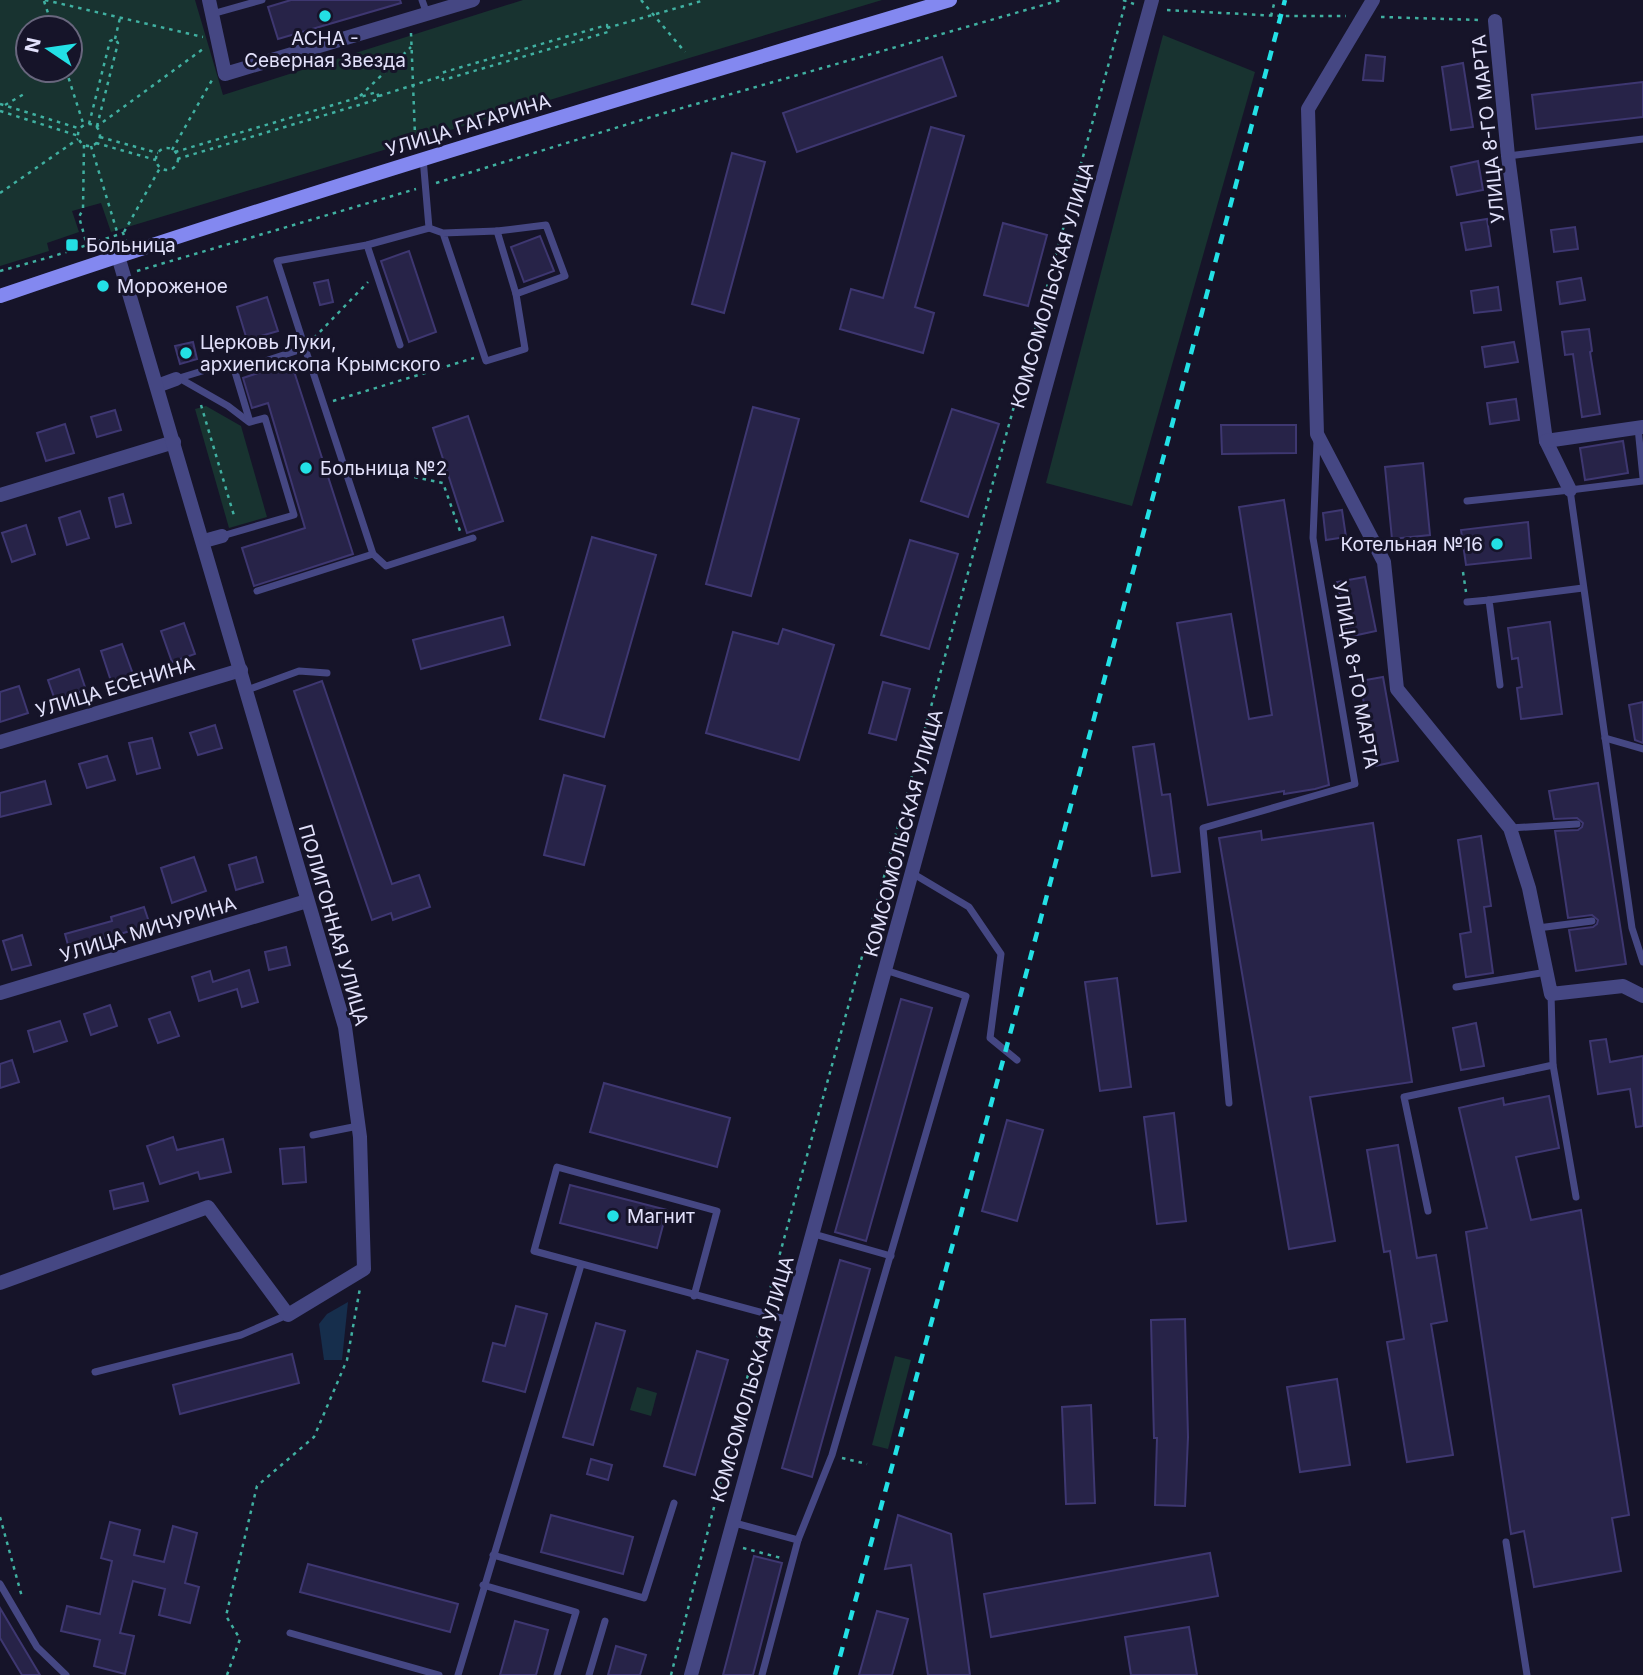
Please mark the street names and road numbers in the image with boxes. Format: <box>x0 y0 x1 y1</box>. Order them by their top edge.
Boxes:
street label: УЛИЦА 8-ГО МАРТА <box>1467 33 1510 224</box>
street label: УЛИЦА ГАГАРИНА <box>383 89 553 162</box>
street label: КОМСОМОЛЬСКАЯ УЛИЦА <box>1006 159 1099 411</box>
street label: УЛИЦА 8-ГО МАРТА <box>1328 580 1383 770</box>
street label: УЛИЦА ЕСЕНИНА <box>33 652 197 723</box>
street label: КОМСОМОЛЬСКАЯ УЛИЦА <box>859 707 948 959</box>
street label: ПОЛИГОННАЯ УЛИЦА <box>294 822 373 1028</box>
street label: УЛИЦА МИЧУРИНА <box>57 892 239 967</box>
street label: КОМСОМОЛЬСКАЯ УЛИЦА <box>706 1253 799 1505</box>

